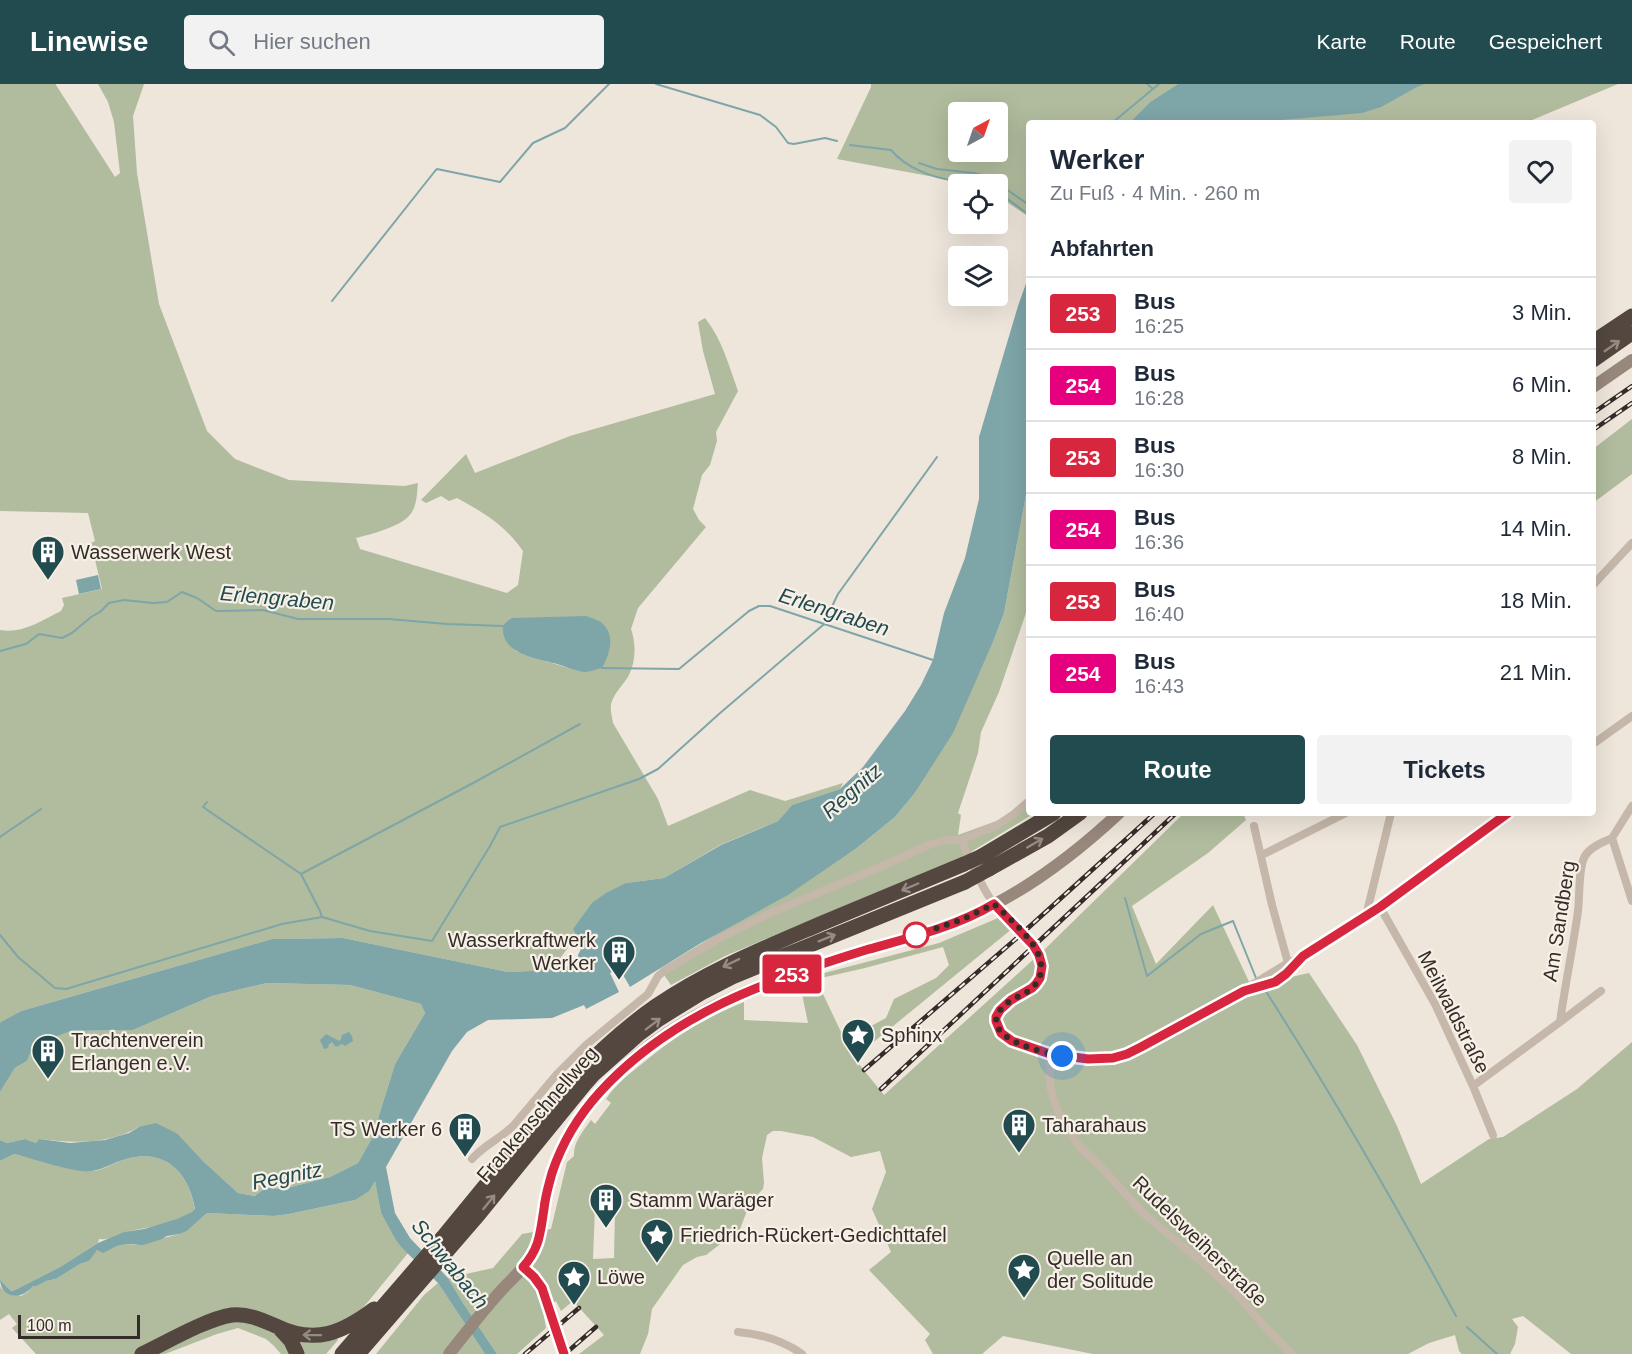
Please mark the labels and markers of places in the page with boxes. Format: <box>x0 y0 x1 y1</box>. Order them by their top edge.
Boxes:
building icon: Wasserwerk West <box>30 534 66 581</box>
place label: Wasserwerk West <box>71 541 231 563</box>
unlabelled marker <box>903 922 929 948</box>
place label: Wasserkraftwerk Werker <box>448 929 597 974</box>
building icon: Wasserkraftwerk Werker <box>601 934 637 981</box>
place icon: Sphinx <box>840 1017 876 1064</box>
place label: Sphinx <box>881 1024 942 1046</box>
place label: Trachtenverein Erlangen e.V. <box>71 1029 204 1074</box>
building icon: Trachtenverein Erlangen e.V. <box>30 1033 66 1080</box>
building icon: Taharahaus <box>1001 1107 1037 1154</box>
building icon: TS Werker 6 <box>447 1111 483 1158</box>
place label: Taharahaus <box>1042 1114 1147 1136</box>
place label: TS Werker 6 <box>330 1118 442 1140</box>
building icon: Stamm Waräger <box>588 1182 624 1229</box>
place label: Stamm Waräger <box>629 1189 774 1211</box>
place icon: Friedrich-Rückert-Gedichttafel <box>639 1217 675 1264</box>
place label: Friedrich-Rückert-Gedichttafel <box>680 1224 947 1246</box>
place label: Quelle an der Solitude <box>1047 1247 1154 1292</box>
place icon: Quelle an der Solitude <box>1006 1252 1042 1299</box>
place icon: Löwe <box>556 1259 592 1306</box>
place label: Löwe <box>597 1266 645 1288</box>

